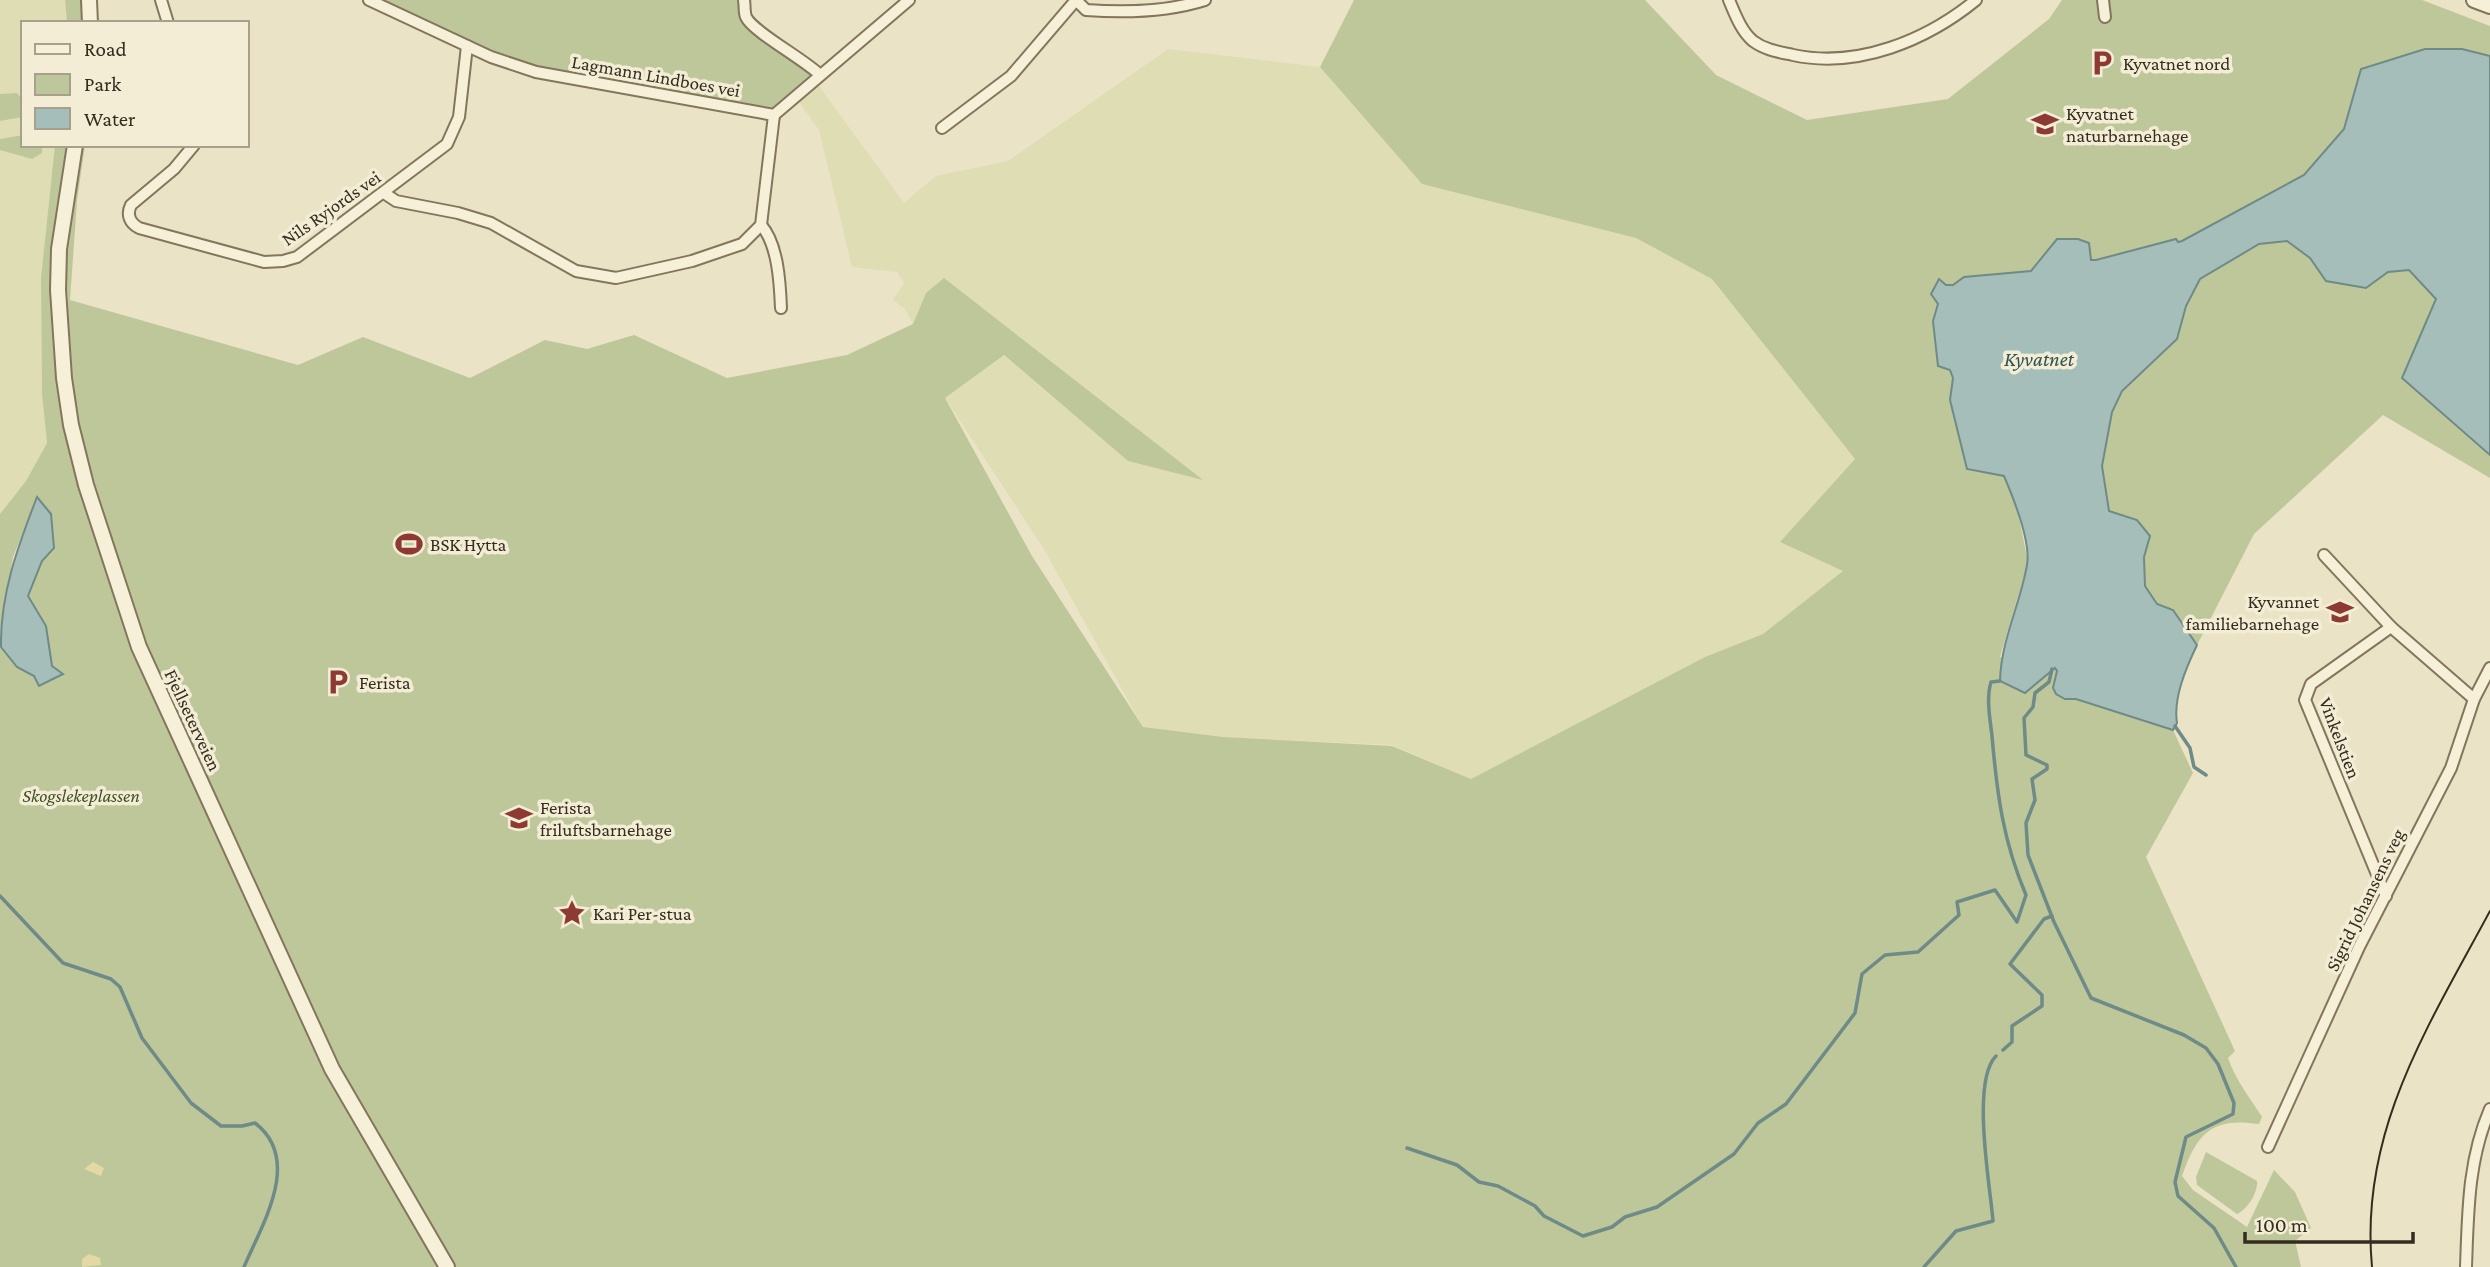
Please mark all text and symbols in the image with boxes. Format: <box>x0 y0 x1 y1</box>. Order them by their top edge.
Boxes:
legend <box>21 21 248 147</box>
text: Road <box>84 37 127 61</box>
parking icon: Kyvatnet nord <box>2087 48 2117 78</box>
street label: Lagmann Lindboes vei <box>570 51 742 101</box>
place label: Kyvatnet nord <box>2123 53 2230 74</box>
text: Park <box>84 72 121 96</box>
place label: Kyvatnet naturbarnehage <box>2066 103 2188 146</box>
text: Water <box>84 107 136 131</box>
school or university icon: Kyvatnet naturbarnehage <box>2030 109 2060 139</box>
street label: Nils Ryjords vei <box>278 166 385 251</box>
water label: Kyvatnet <box>2004 347 2075 371</box>
sports icon: BSK Hytta <box>394 529 424 559</box>
place label: BSK Hytta <box>430 534 507 555</box>
place label: Kyvannet familiebarnehage <box>2186 591 2320 634</box>
school or university icon: Kyvannet familiebarnehage <box>2325 597 2355 627</box>
street label: Fjellseterveien <box>159 666 226 775</box>
parking icon: Ferista <box>323 667 353 697</box>
place label: Ferista <box>359 672 411 693</box>
street label: Vinkelstien <box>2315 694 2365 782</box>
park label: Skogslekeplassen <box>22 785 140 806</box>
place label: Ferista friluftsbarnehage <box>540 797 672 840</box>
school or university icon: Ferista friluftsbarnehage <box>504 803 534 833</box>
street label: Sigrid Johansens veg <box>2321 825 2409 975</box>
place icon: Kari Per-stua <box>557 898 587 928</box>
place label: Kari Per-stua <box>593 903 692 924</box>
scale bar <box>2245 1200 2413 1244</box>
text: 100 m <box>2256 1213 2308 1237</box>

